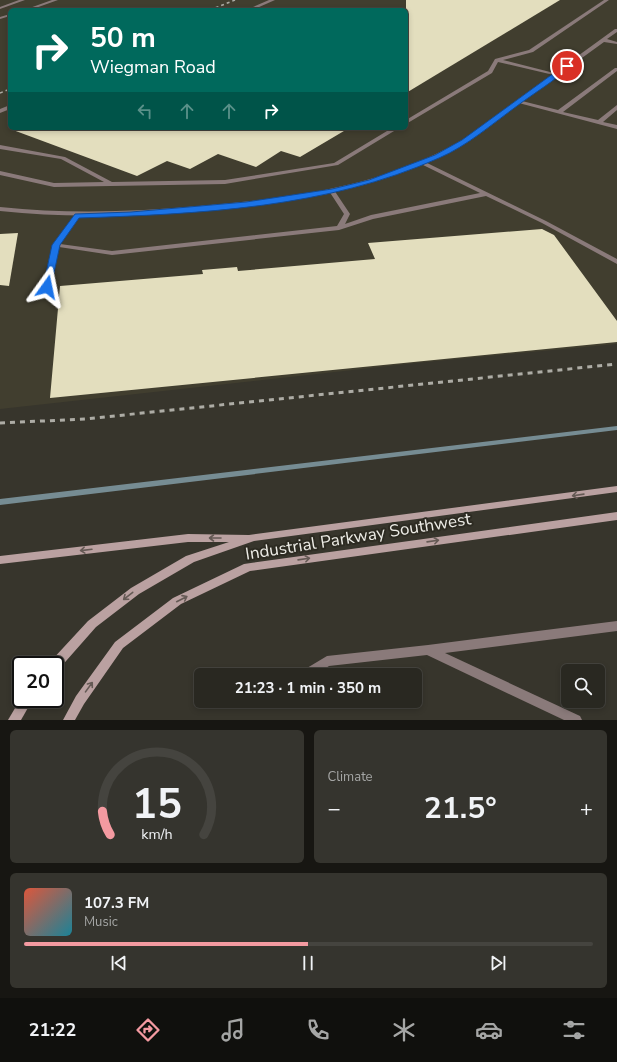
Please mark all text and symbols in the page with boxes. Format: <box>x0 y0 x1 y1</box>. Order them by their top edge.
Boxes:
text: 50 m <box>90 19 156 57</box>
icon: right <box>24 24 76 76</box>
pin <box>550 49 584 83</box>
text: Wiegman Road <box>90 55 216 79</box>
icon: arrive <box>556 55 578 77</box>
icon: left <box>134 100 156 122</box>
icon: ahead <box>176 100 198 122</box>
icon: ahead <box>218 100 240 122</box>
icon: right <box>260 100 282 122</box>
position arrow <box>26 266 68 308</box>
one-way arrow <box>572 491 585 499</box>
street label: Industrial Parkway Southwest <box>244 507 474 566</box>
one-way arrow <box>209 534 222 542</box>
one-way arrow <box>426 537 439 545</box>
one-way arrow <box>80 546 93 554</box>
one-way arrow <box>298 555 311 563</box>
one-way arrow <box>122 592 133 600</box>
one-way arrow <box>176 594 188 602</box>
speed limit sign: 20 <box>12 656 64 708</box>
map controls <box>561 664 605 708</box>
button: search <box>561 664 605 708</box>
text: 21:23 · 1 min · 350 m <box>235 678 381 698</box>
one-way arrow <box>85 682 93 693</box>
text: Climate <box>328 768 373 786</box>
text: 15 <box>132 775 182 832</box>
text: 21.5° <box>424 788 497 829</box>
text: − <box>328 794 341 824</box>
text: + <box>580 794 593 824</box>
text: km/h <box>141 824 172 843</box>
text: 107.3 FM <box>84 893 149 913</box>
text: Music <box>84 913 118 931</box>
icon: previous <box>108 952 130 974</box>
icon: pause <box>297 952 319 974</box>
icon: next <box>487 952 509 974</box>
icon: directions <box>134 1016 162 1044</box>
icon: music <box>219 1016 247 1044</box>
icon: phone <box>304 1016 332 1044</box>
icon: climate <box>390 1016 418 1044</box>
icon: car <box>475 1016 503 1044</box>
icon: filters <box>560 1016 588 1044</box>
text: 21:22 <box>29 1018 76 1042</box>

